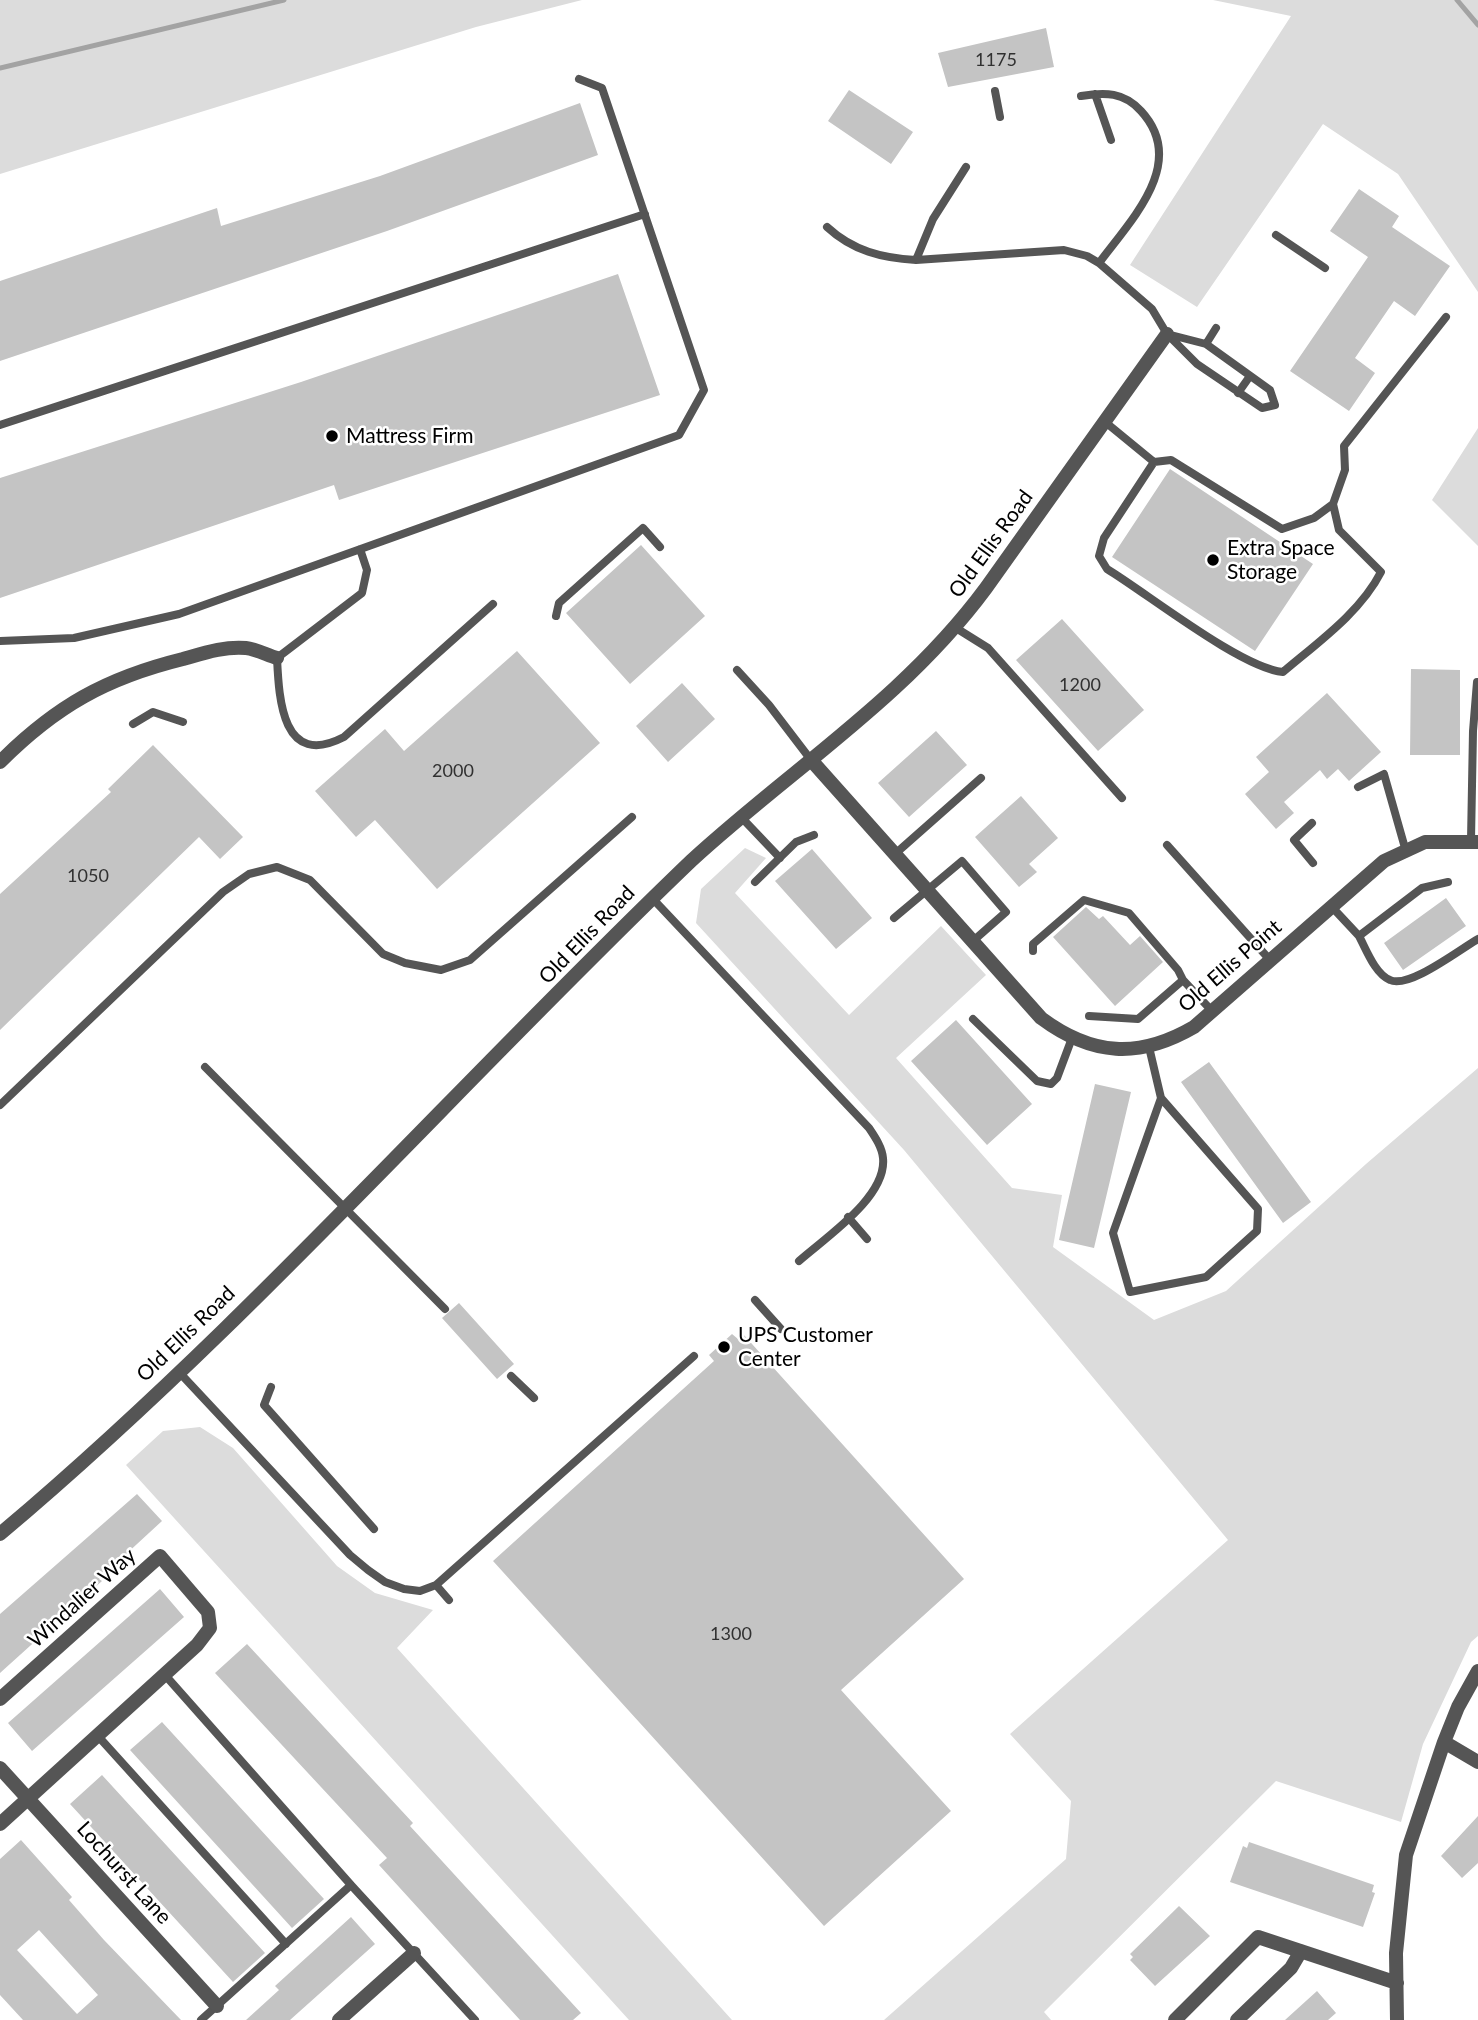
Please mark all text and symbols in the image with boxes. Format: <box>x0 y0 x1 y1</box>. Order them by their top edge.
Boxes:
house number: 1175 <box>975 49 1017 71</box>
place label: Mattress Firm <box>346 423 473 449</box>
marker: Mattress Firm <box>324 428 340 444</box>
street label: Old Ellis Road <box>944 485 1038 603</box>
place label: Extra Space Storage <box>1227 535 1335 585</box>
marker: Extra Space Storage <box>1205 552 1221 568</box>
house number: 1200 <box>1059 674 1101 696</box>
house number: 2000 <box>432 760 474 782</box>
house number: 1050 <box>67 865 109 887</box>
street label: Old Ellis Road <box>534 881 640 989</box>
street label: Old Ellis Point <box>1173 914 1287 1018</box>
street label: Old Ellis Road <box>132 1281 240 1387</box>
place label: UPS Customer Center <box>738 1322 873 1372</box>
marker: UPS Customer Center <box>716 1339 732 1355</box>
street label: Windalier Way <box>23 1543 141 1653</box>
house number: 1300 <box>710 1623 752 1645</box>
street label: Lochurst Lane <box>71 1817 177 1929</box>

